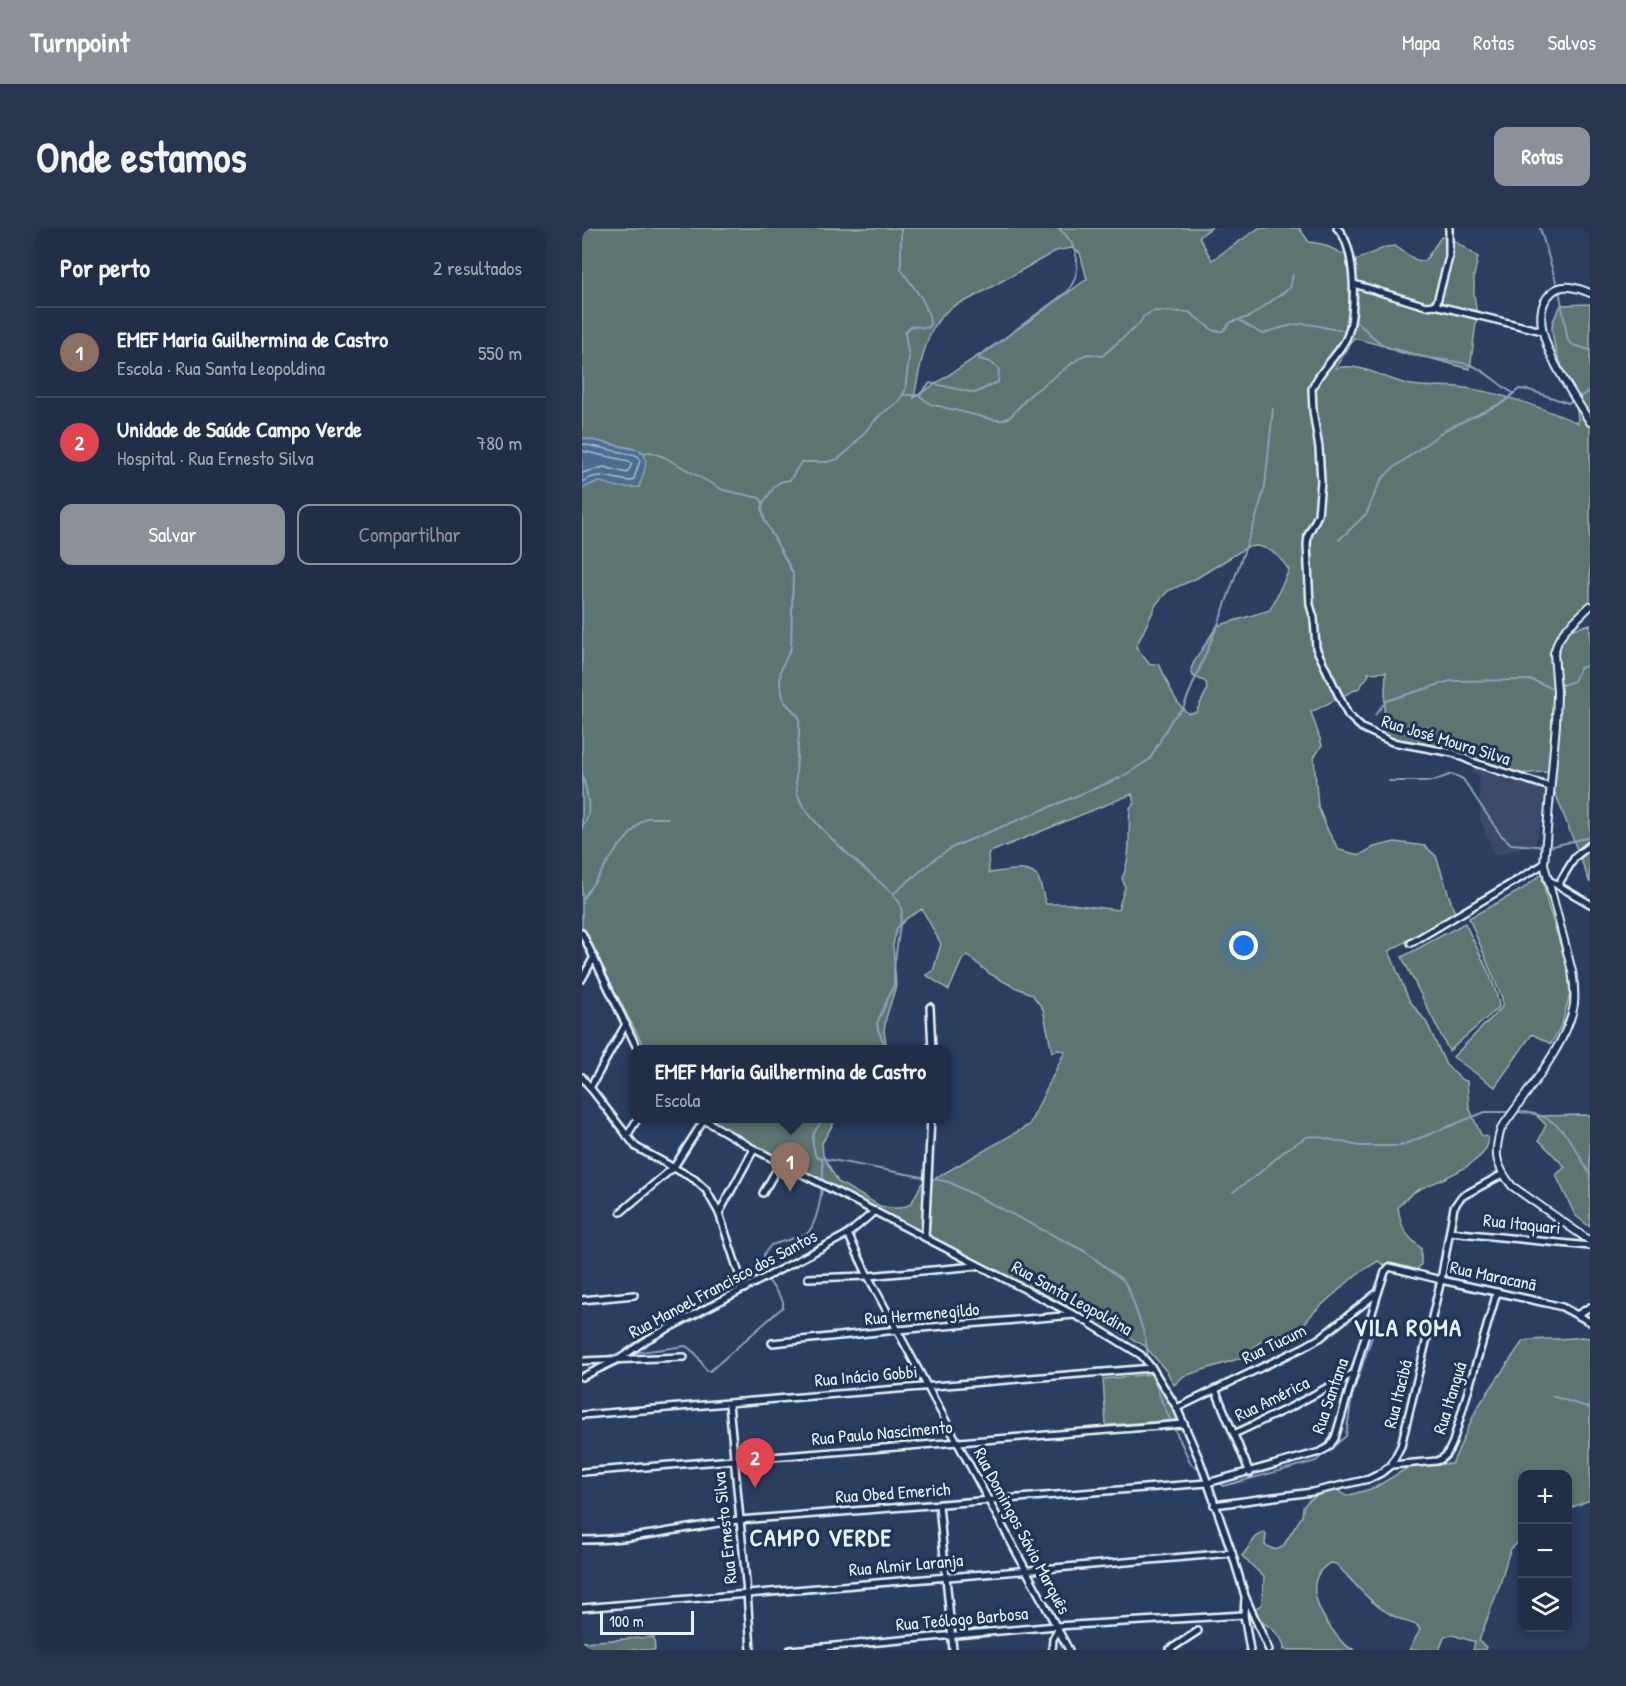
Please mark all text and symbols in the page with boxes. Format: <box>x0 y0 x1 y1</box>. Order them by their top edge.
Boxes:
text: Turnpoint <box>30 23 130 61</box>
text: Mapa <box>1402 28 1440 57</box>
text: Rotas <box>1473 28 1515 57</box>
text: Salvos <box>1548 28 1596 57</box>
button: Rotas <box>1494 127 1590 186</box>
text: Onde estamos <box>36 128 247 185</box>
text: Por perto <box>60 250 150 285</box>
text: 2 resultados <box>433 254 522 281</box>
text: EMEF Maria Guilhermina de Castro <box>117 324 388 354</box>
text: 1 <box>76 339 83 366</box>
text: 550 m <box>478 339 522 366</box>
text: Escola · Rua Santa Leopoldina <box>117 354 325 381</box>
text: Unidade de Saúde Campo Verde <box>117 414 362 444</box>
text: 2 <box>75 429 84 456</box>
text: 780 m <box>476 429 522 456</box>
text: Hospital · Rua Ernesto Silva <box>117 444 314 471</box>
button: Salvar <box>60 504 285 565</box>
button: Compartilhar <box>297 504 522 565</box>
street label: Rua José Moura Silva <box>1379 708 1514 771</box>
your location <box>1229 931 1258 960</box>
popup <box>630 1045 951 1123</box>
text: EMEF Maria Guilhermina de Castro <box>655 1056 926 1086</box>
text: Escola <box>655 1086 700 1113</box>
pin: 1 <box>770 1142 810 1192</box>
street label: Rua Itaquari <box>1482 1207 1562 1240</box>
street label: Rua Manoel Francisco dos Santos <box>624 1223 821 1344</box>
street label: Rua Santa Leopoldina <box>1007 1254 1137 1341</box>
street label: Rua Maracanã <box>1448 1254 1539 1297</box>
street label: Rua Hermenegildo <box>864 1296 980 1331</box>
district label: VILA ROMA <box>1353 1311 1463 1343</box>
street label: Rua Tucum <box>1237 1317 1310 1370</box>
street label: Rua Santana <box>1305 1355 1354 1437</box>
street label: Rua Itacibá <box>1377 1357 1418 1431</box>
street label: Rua Inácio Gobbi <box>813 1359 918 1392</box>
street label: Rua Itanguá <box>1427 1359 1472 1437</box>
street label: Rua América <box>1230 1370 1313 1427</box>
street label: Rua Paulo Nascimento <box>811 1414 953 1451</box>
pin: 2 <box>736 1438 774 1488</box>
street label: Rua Domingos Sávio Marquês <box>968 1443 1077 1619</box>
map controls <box>1518 1470 1572 1632</box>
button: + <box>1518 1470 1572 1524</box>
street label: Rua Ernesto Silva <box>706 1471 743 1585</box>
street label: Rua Obed Emerich <box>835 1476 952 1509</box>
district label: CAMPO VERDE <box>749 1521 893 1553</box>
button: − <box>1518 1524 1572 1578</box>
street label: Rua Almir Laranja <box>848 1547 964 1582</box>
button: layers <box>1518 1578 1572 1632</box>
street label: Rua Teólogo Barbosa <box>895 1600 1029 1637</box>
scale bar <box>600 1608 694 1636</box>
text: 100 m <box>609 1610 644 1632</box>

